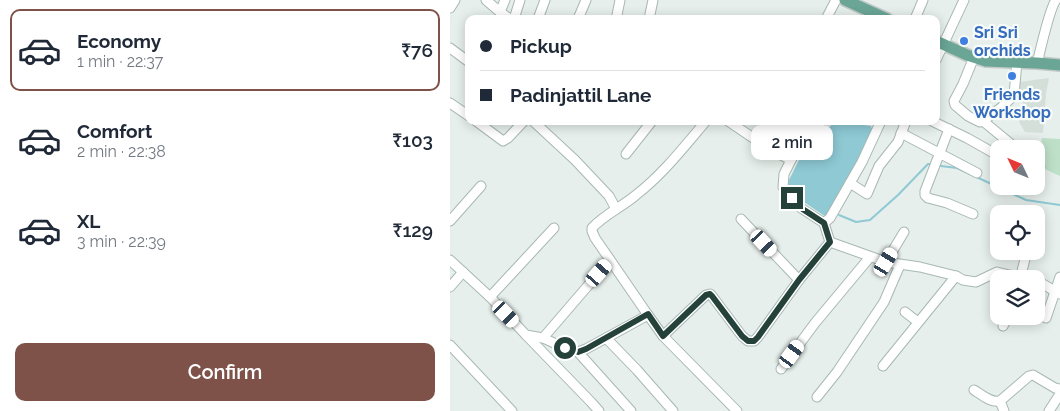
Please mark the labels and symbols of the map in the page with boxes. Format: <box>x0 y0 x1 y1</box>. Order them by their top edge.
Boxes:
place label: Sri Sri orchids <box>974 23 1031 60</box>
marker: Sri Sri orchids <box>958 35 970 47</box>
marker: Friends Workshop <box>1006 70 1018 82</box>
place label: Friends Workshop <box>973 85 1051 122</box>
callout: 2 min <box>751 126 833 160</box>
north arrow <box>990 140 1045 195</box>
route end <box>781 187 803 209</box>
car <box>748 227 779 259</box>
car <box>871 245 900 279</box>
car <box>583 257 614 289</box>
car <box>490 298 521 330</box>
route start <box>554 337 576 359</box>
car <box>777 337 806 371</box>

